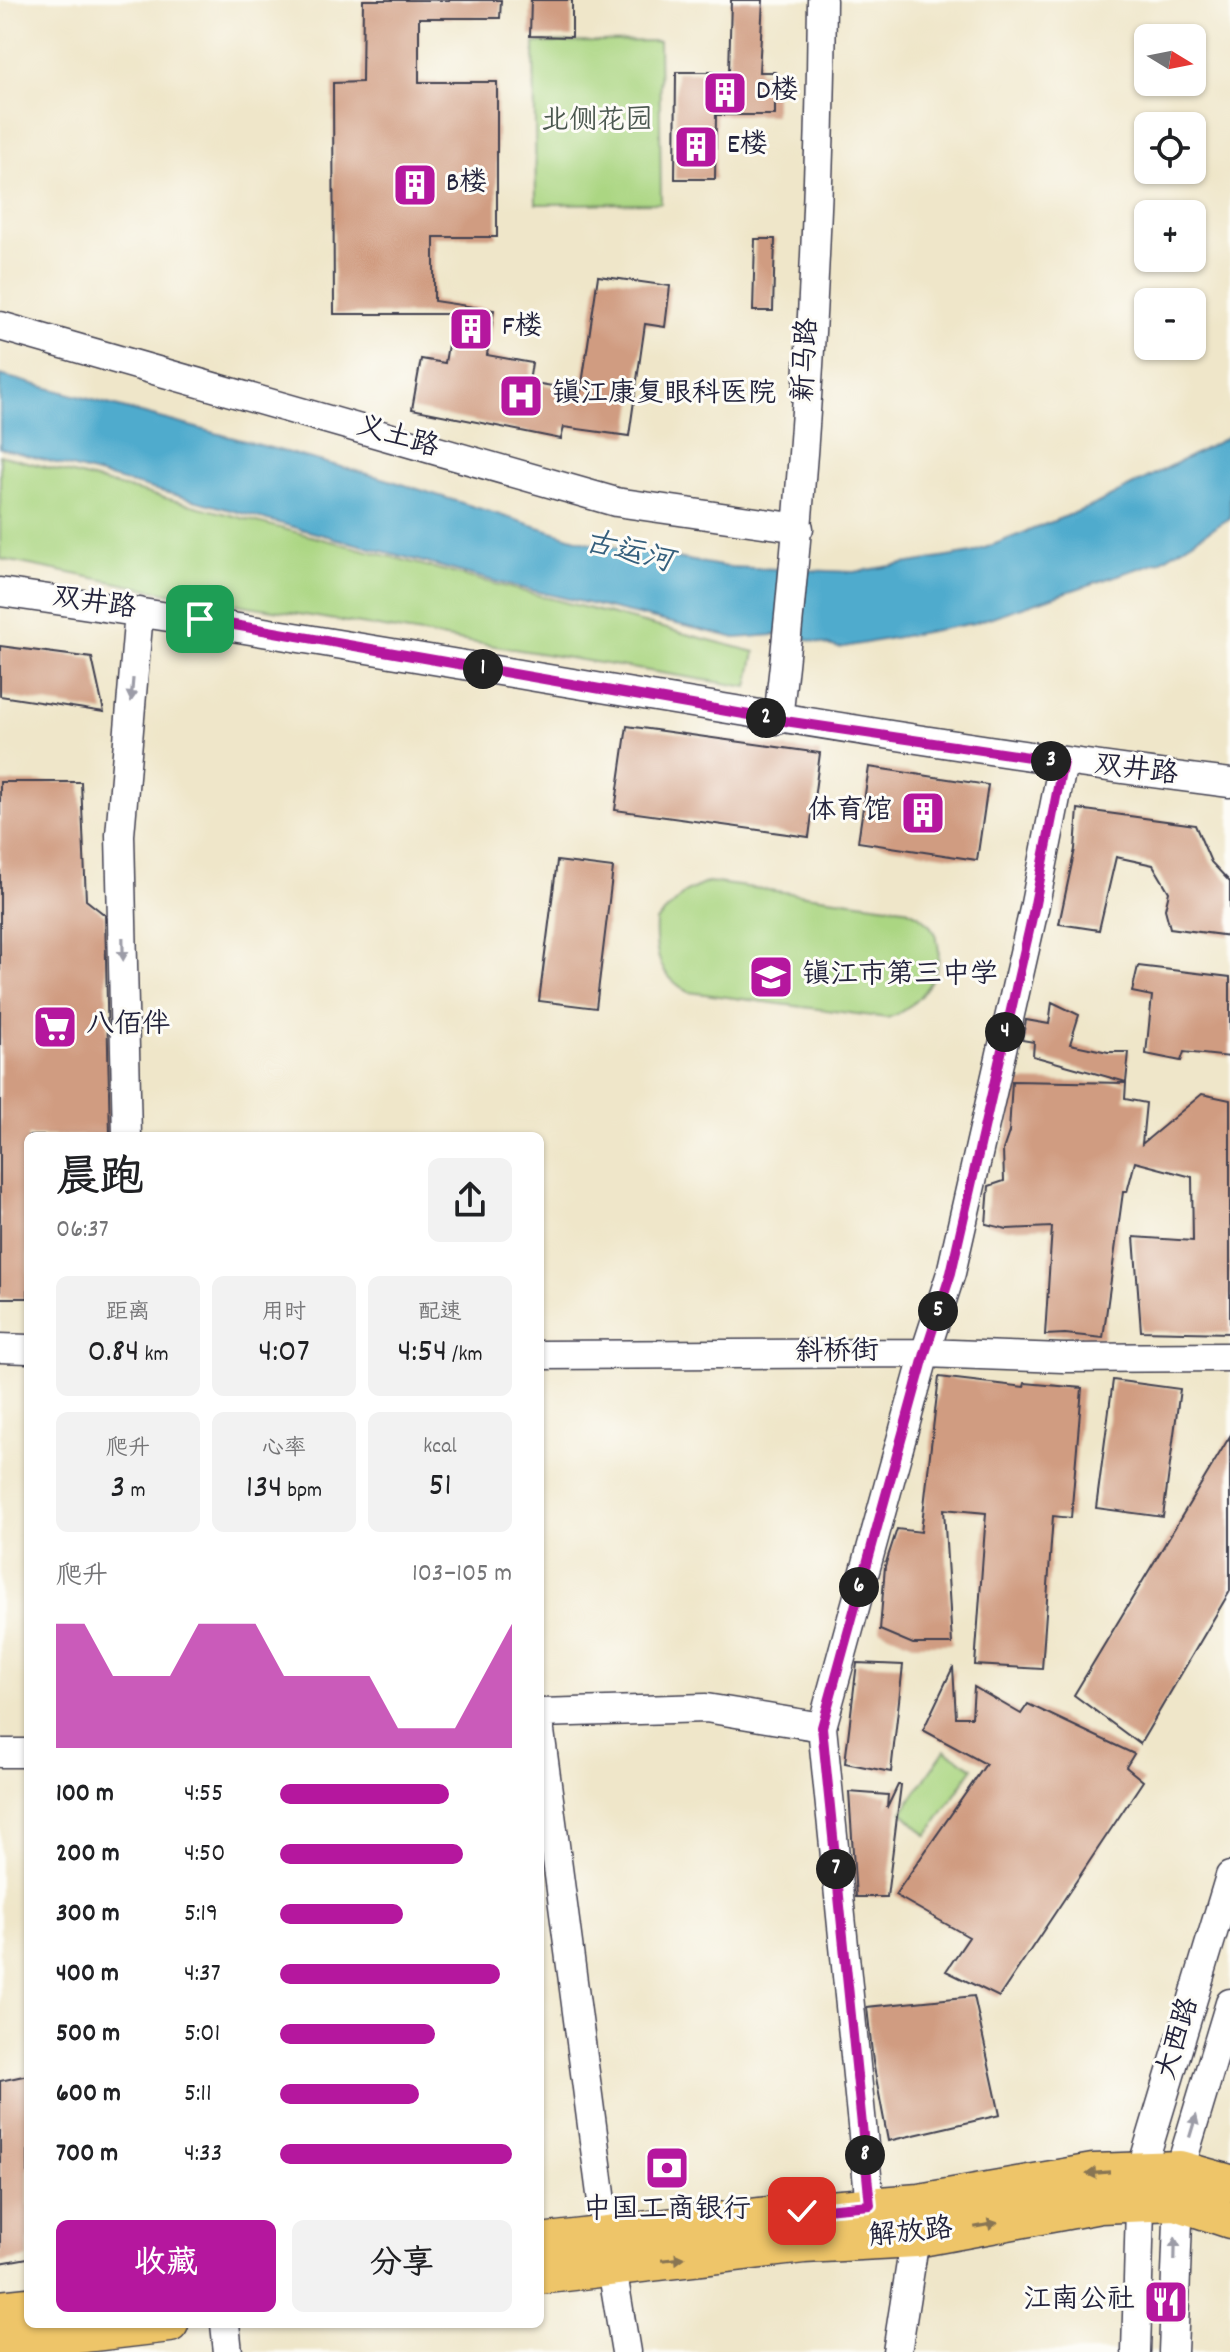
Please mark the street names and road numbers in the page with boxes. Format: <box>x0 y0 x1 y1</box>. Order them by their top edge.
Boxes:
street label: 新马路 <box>786 317 830 403</box>
street label: 义土路 <box>351 408 443 470</box>
street label: 双井路 <box>50 579 138 631</box>
street label: 双井路 <box>1092 747 1180 797</box>
street label: 斜桥街 <box>795 1333 879 1375</box>
street label: 大西路 <box>1149 1993 1211 2085</box>
street label: 解放路 <box>867 2211 955 2259</box>

